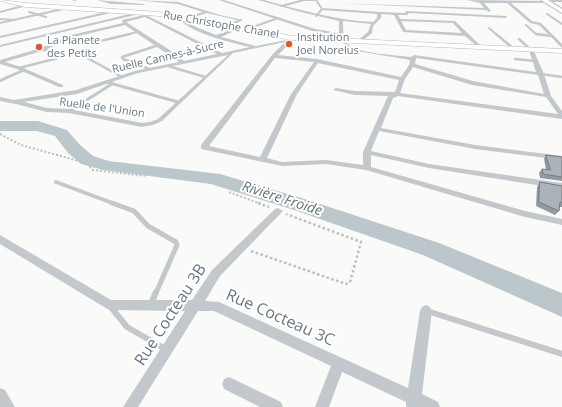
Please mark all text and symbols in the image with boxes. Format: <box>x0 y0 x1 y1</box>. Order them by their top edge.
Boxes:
street label: Rue Christophe Chanel <box>162 8 280 42</box>
place label: Institution Joel Norelus <box>297 31 359 57</box>
place label: La Planete des Petits <box>47 34 100 60</box>
street label: Ruelle Cannes-à-Sucre <box>111 38 225 76</box>
marker: Institution Joel Norelus <box>284 39 294 49</box>
marker: La Planete des Petits <box>34 42 44 52</box>
street label: Ruelle de l'Union <box>58 95 146 121</box>
water label: Rivière Froide <box>240 178 324 220</box>
street label: Rue Cocteau 3B <box>131 261 211 369</box>
street label: Rue Cocteau 3C <box>223 285 337 351</box>

